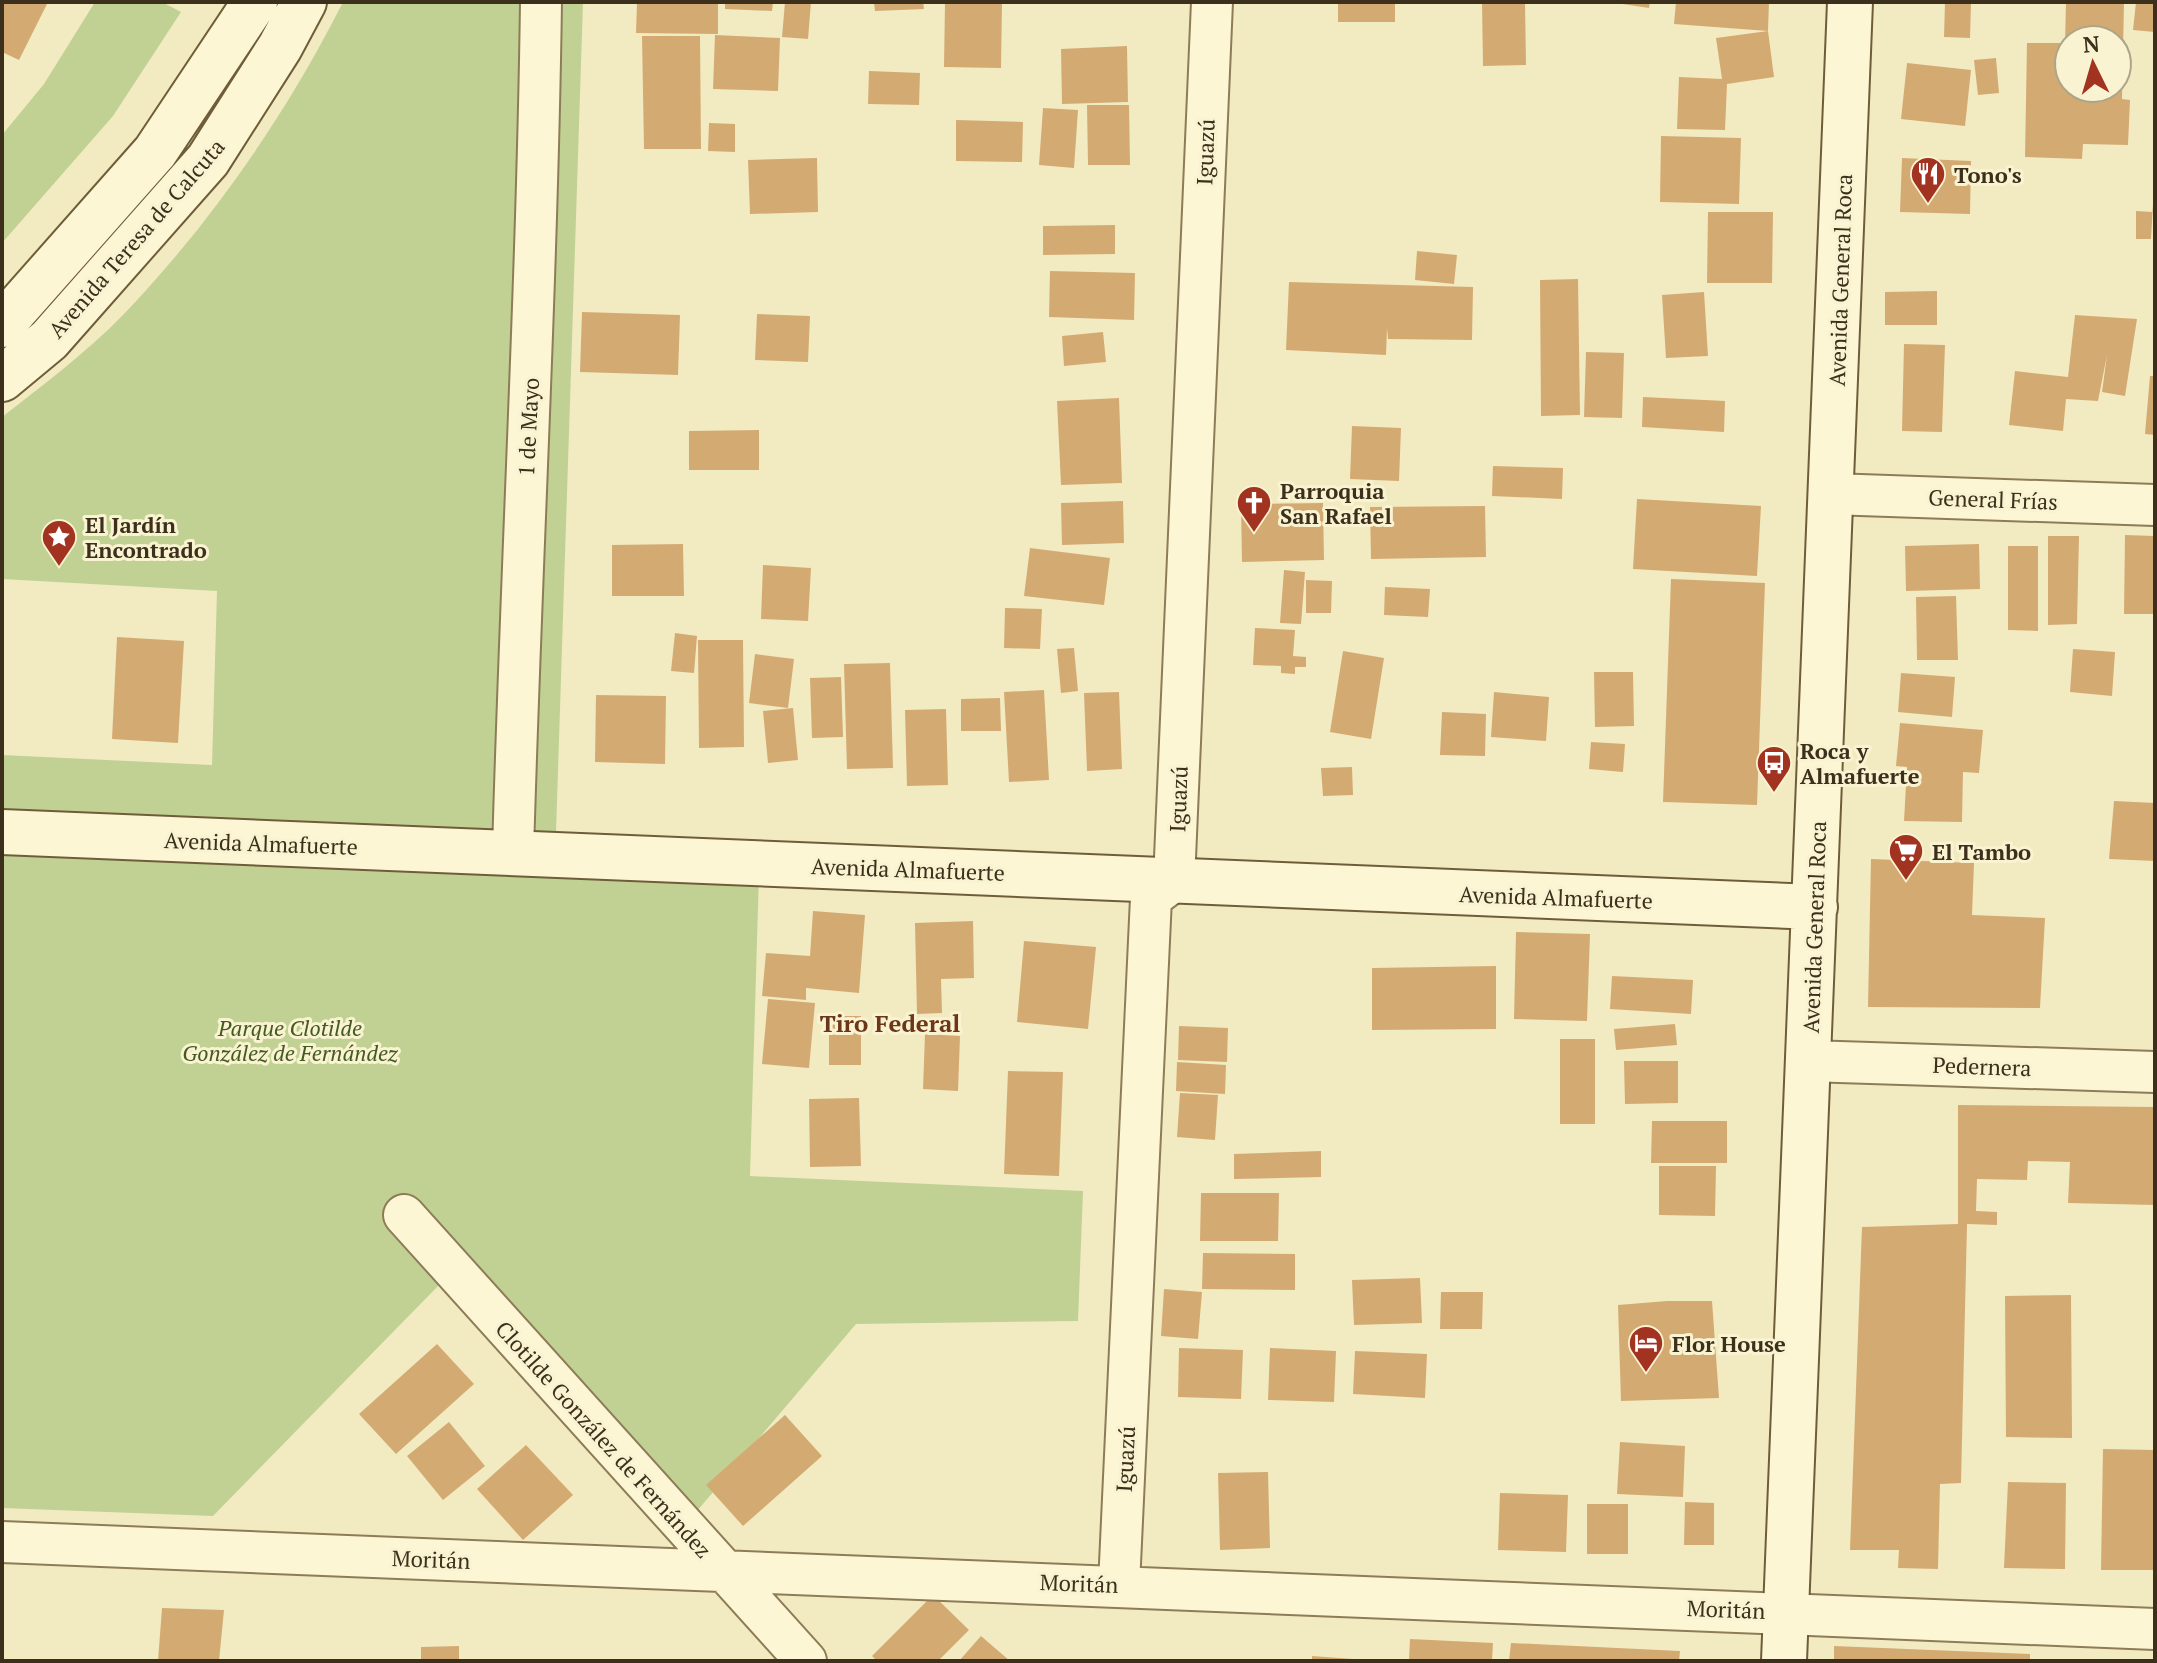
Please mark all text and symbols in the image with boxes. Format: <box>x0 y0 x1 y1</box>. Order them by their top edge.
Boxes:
north arrow <box>2053 24 2133 104</box>
text: N <box>2082 28 2101 59</box>
street label: Iguazú <box>1189 118 1221 186</box>
street label: Avenida Teresa de Calcuta <box>41 132 231 344</box>
restaurant icon: Tono's <box>1909 155 1947 205</box>
place label: Tono's <box>1954 160 2022 189</box>
street label: Avenida General Roca <box>1822 173 1858 387</box>
street label: 1 de Mayo <box>511 377 545 477</box>
place label: Parroquia San Rafael <box>1280 476 1392 530</box>
street label: General Frías <box>1928 482 2058 516</box>
church icon: Parroquia San Rafael <box>1235 484 1273 534</box>
place label: El Jardín Encontrado <box>85 510 207 564</box>
place icon: El Jardín Encontrado <box>40 518 78 568</box>
place label: Roca y Almafuerte <box>1800 736 1920 790</box>
bus stop icon: Roca y Almafuerte <box>1755 744 1793 794</box>
street label: Iguazú <box>1162 765 1194 833</box>
street label: Avenida General Roca <box>1796 820 1832 1034</box>
street label: Avenida Almafuerte <box>164 825 358 861</box>
supermarket icon: El Tambo <box>1887 832 1925 882</box>
place label: El Tambo <box>1932 837 2031 866</box>
street label: Avenida Almafuerte <box>811 851 1005 887</box>
street label: Avenida Almafuerte <box>1459 879 1653 915</box>
district label: Tiro Federal <box>820 1007 960 1039</box>
park label: Parque Clotilde González de Fernández <box>182 1013 399 1067</box>
street label: Pedernera <box>1932 1050 2032 1082</box>
street label: Clotilde González de Fernández <box>490 1314 718 1564</box>
hotel icon: Flor House <box>1627 1324 1665 1374</box>
place label: Flor House <box>1672 1329 1786 1358</box>
street label: Iguazú <box>1109 1425 1141 1493</box>
street label: Moritán <box>391 1543 471 1575</box>
street label: Moritán <box>1039 1567 1119 1599</box>
street label: Moritán <box>1686 1593 1766 1625</box>

